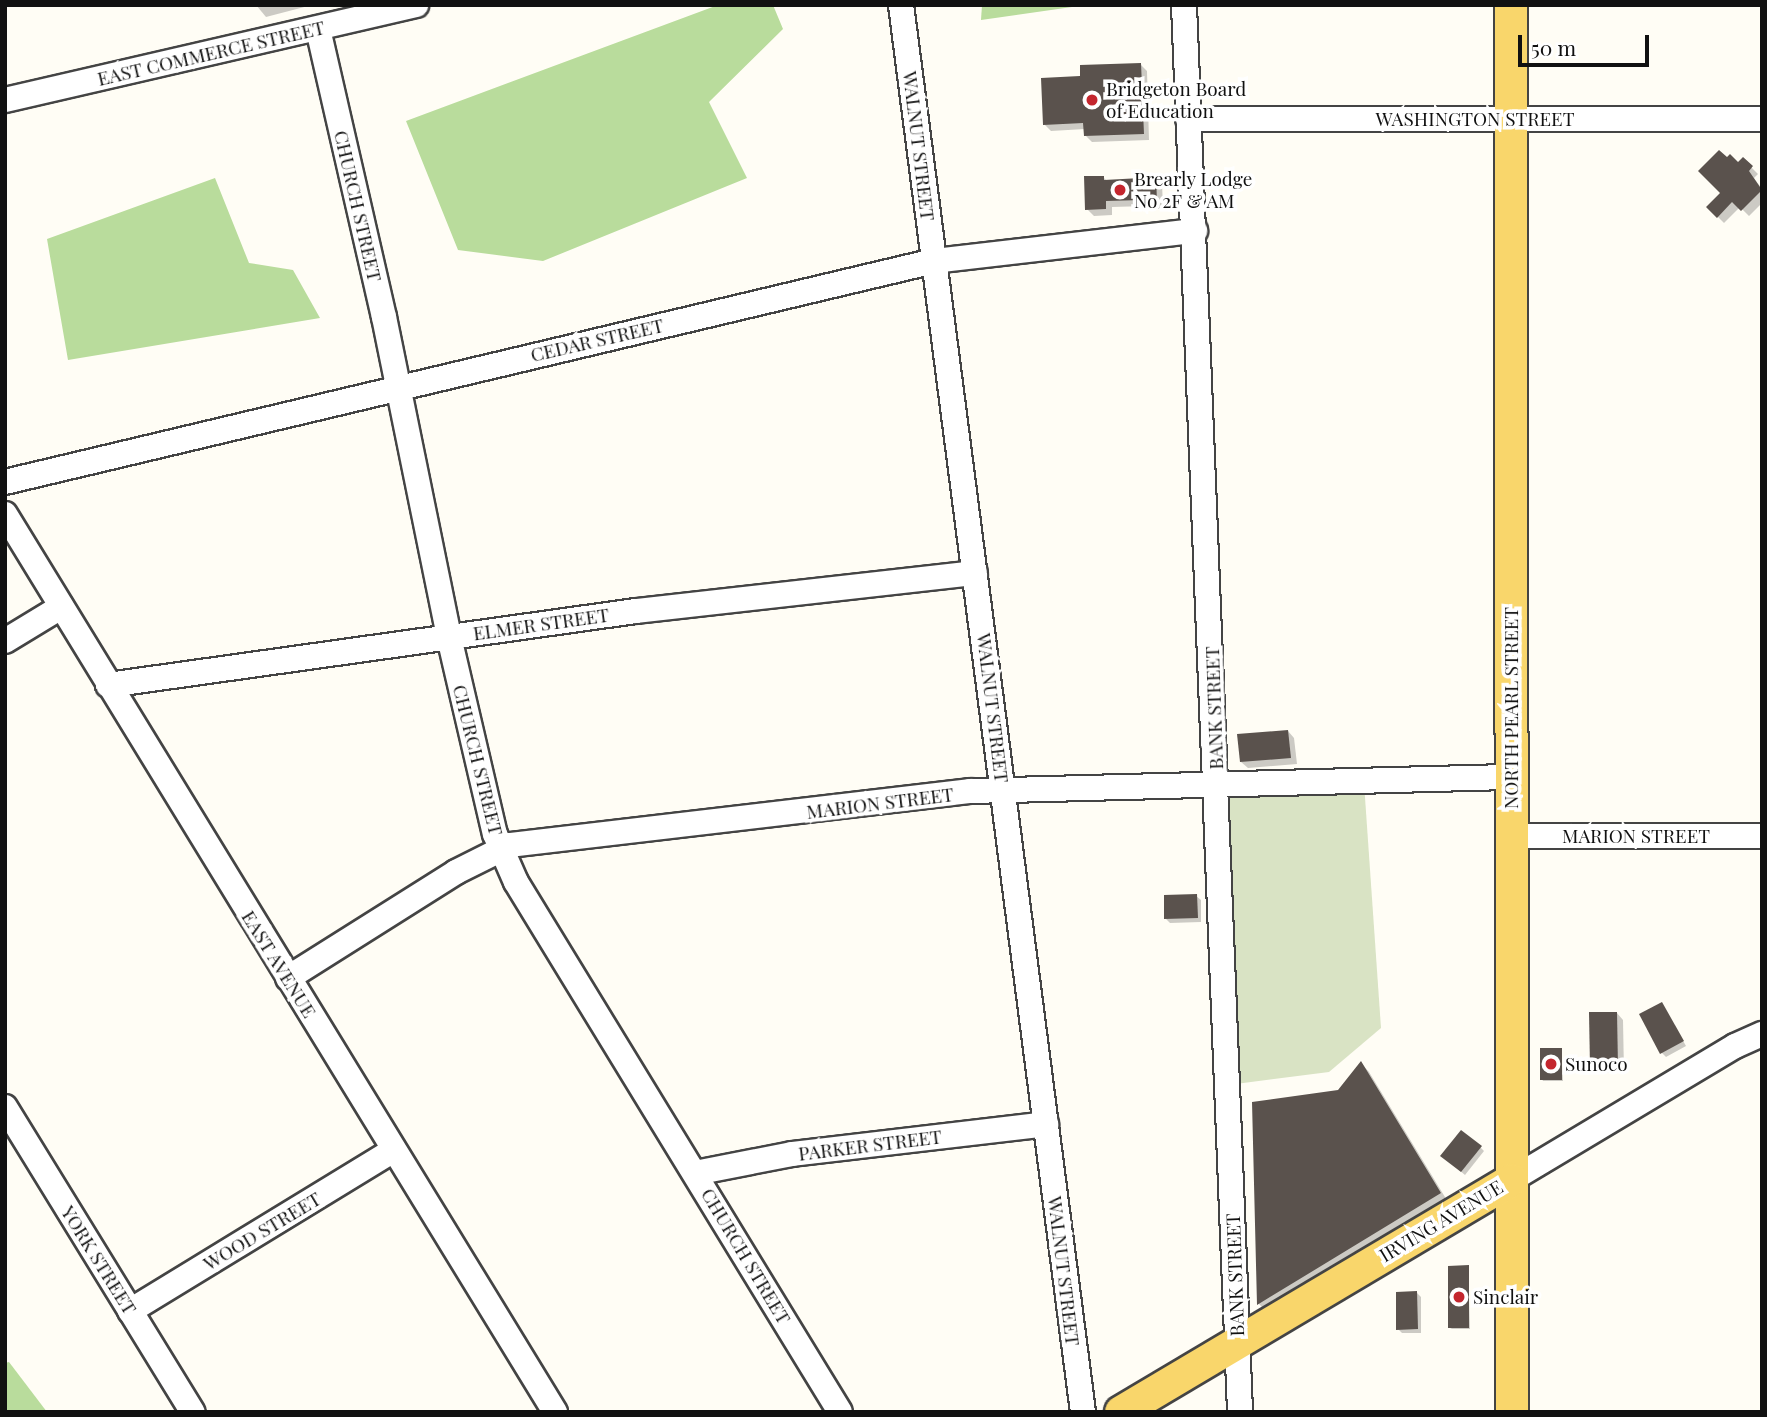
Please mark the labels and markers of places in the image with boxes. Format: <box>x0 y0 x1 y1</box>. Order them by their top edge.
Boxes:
place label: Bridgeton Board of Education <box>1106 78 1246 122</box>
marker: Bridgeton Board of Education <box>1084 92 1100 108</box>
place label: Brearly Lodge No 2F & AM <box>1134 168 1253 212</box>
marker: Brearly Lodge No 2F & AM <box>1112 182 1128 198</box>
place label: Sunoco <box>1565 1053 1628 1075</box>
marker: Sunoco <box>1543 1056 1559 1072</box>
place label: Sinclair <box>1473 1286 1538 1308</box>
marker: Sinclair <box>1451 1289 1467 1305</box>

